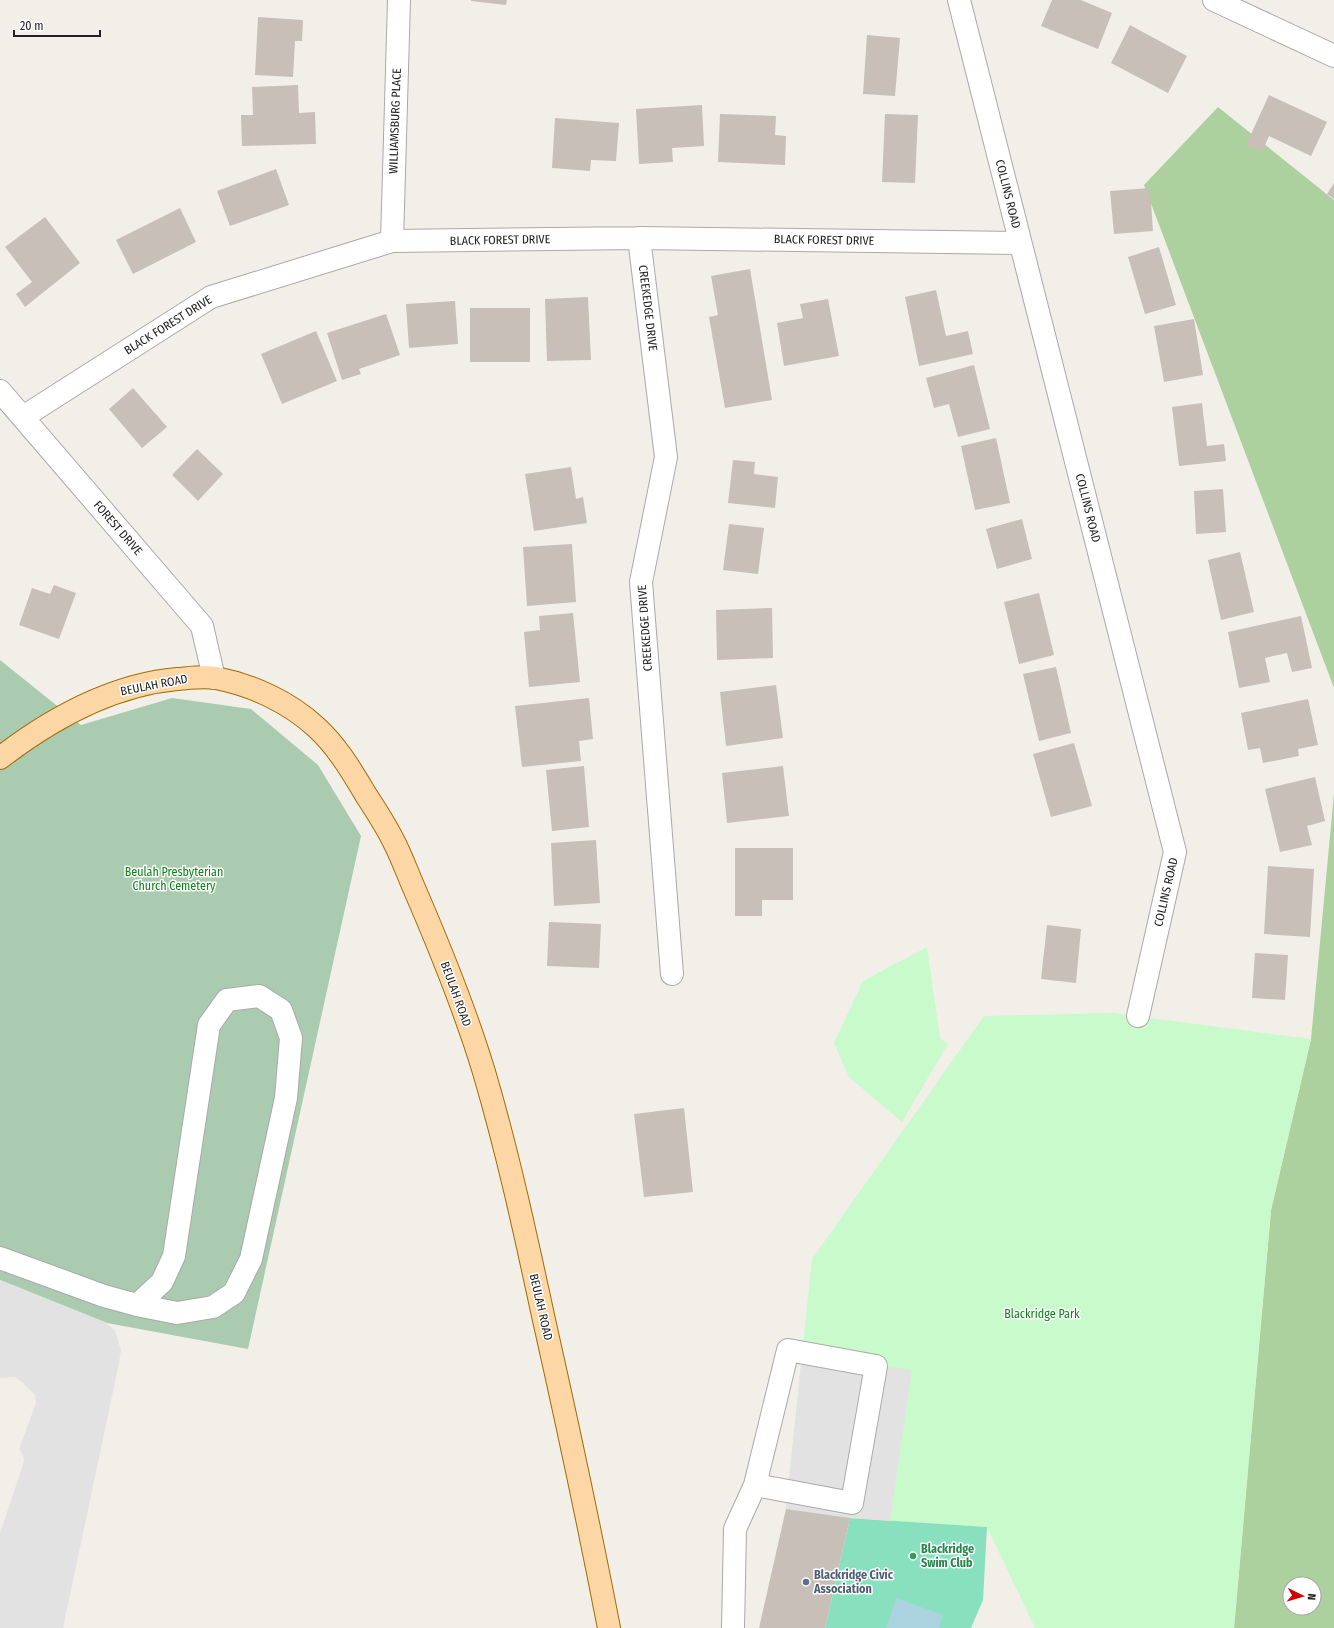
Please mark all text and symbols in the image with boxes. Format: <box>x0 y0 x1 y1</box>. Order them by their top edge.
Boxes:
scale bar <box>14 12 100 38</box>
text: 20 m <box>20 19 44 33</box>
street label: WILLIAMSBURG PLACE <box>386 68 404 174</box>
street label: COLLINS ROAD <box>993 158 1023 230</box>
street label: BLACK FOREST DRIVE <box>450 232 551 248</box>
street label: BLACK FOREST DRIVE <box>774 232 875 248</box>
street label: CREEKEDGE DRIVE <box>636 264 660 352</box>
street label: BLACK FOREST DRIVE <box>122 292 215 358</box>
street label: COLLINS ROAD <box>1073 472 1103 544</box>
street label: FOREST DRIVE <box>91 498 146 558</box>
street label: CREEKEDGE DRIVE <box>635 584 655 672</box>
street label: BEULAH ROAD <box>119 672 189 698</box>
street label: COLLINS ROAD <box>1151 856 1181 928</box>
park label: Beulah Presbyterian Church Cemetery <box>125 865 223 893</box>
street label: BEULAH ROAD <box>438 960 474 1028</box>
street label: BEULAH ROAD <box>527 1272 555 1342</box>
park label: Blackridge Park <box>1004 1307 1080 1321</box>
place label: Blackridge Swim Club <box>921 1542 974 1570</box>
marker: Blackridge Swim Club <box>908 1551 918 1561</box>
place label: Blackridge Civic Association <box>813 1568 894 1596</box>
north arrow <box>1282 1576 1322 1616</box>
marker: Blackridge Civic Association <box>801 1577 811 1587</box>
text: N <box>1305 1593 1318 1601</box>

